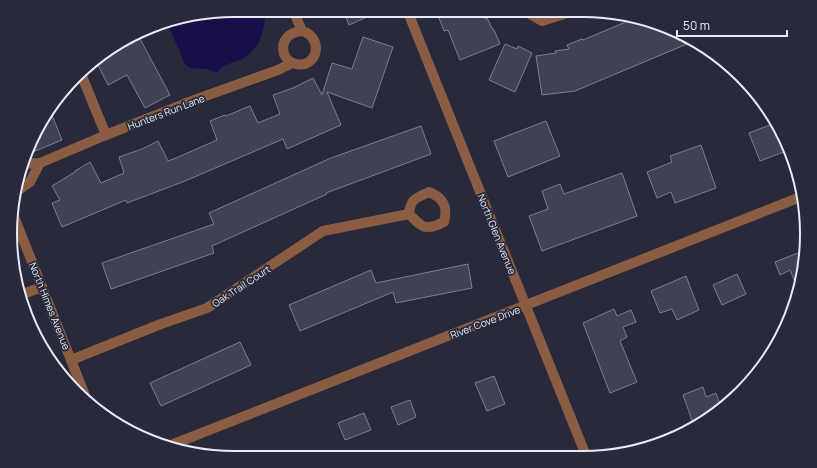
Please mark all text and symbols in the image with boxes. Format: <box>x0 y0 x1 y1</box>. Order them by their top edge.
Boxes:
scale bar <box>677 12 787 38</box>
text: 50 m <box>683 17 710 34</box>
street label: Hunters Run Lane <box>125 91 207 133</box>
street label: North Glen Avenue <box>474 192 520 276</box>
street label: North Himes Avenue <box>26 260 74 352</box>
street label: Oak Trail Court <box>209 262 273 310</box>
street label: River Cove Drive <box>448 302 522 342</box>

